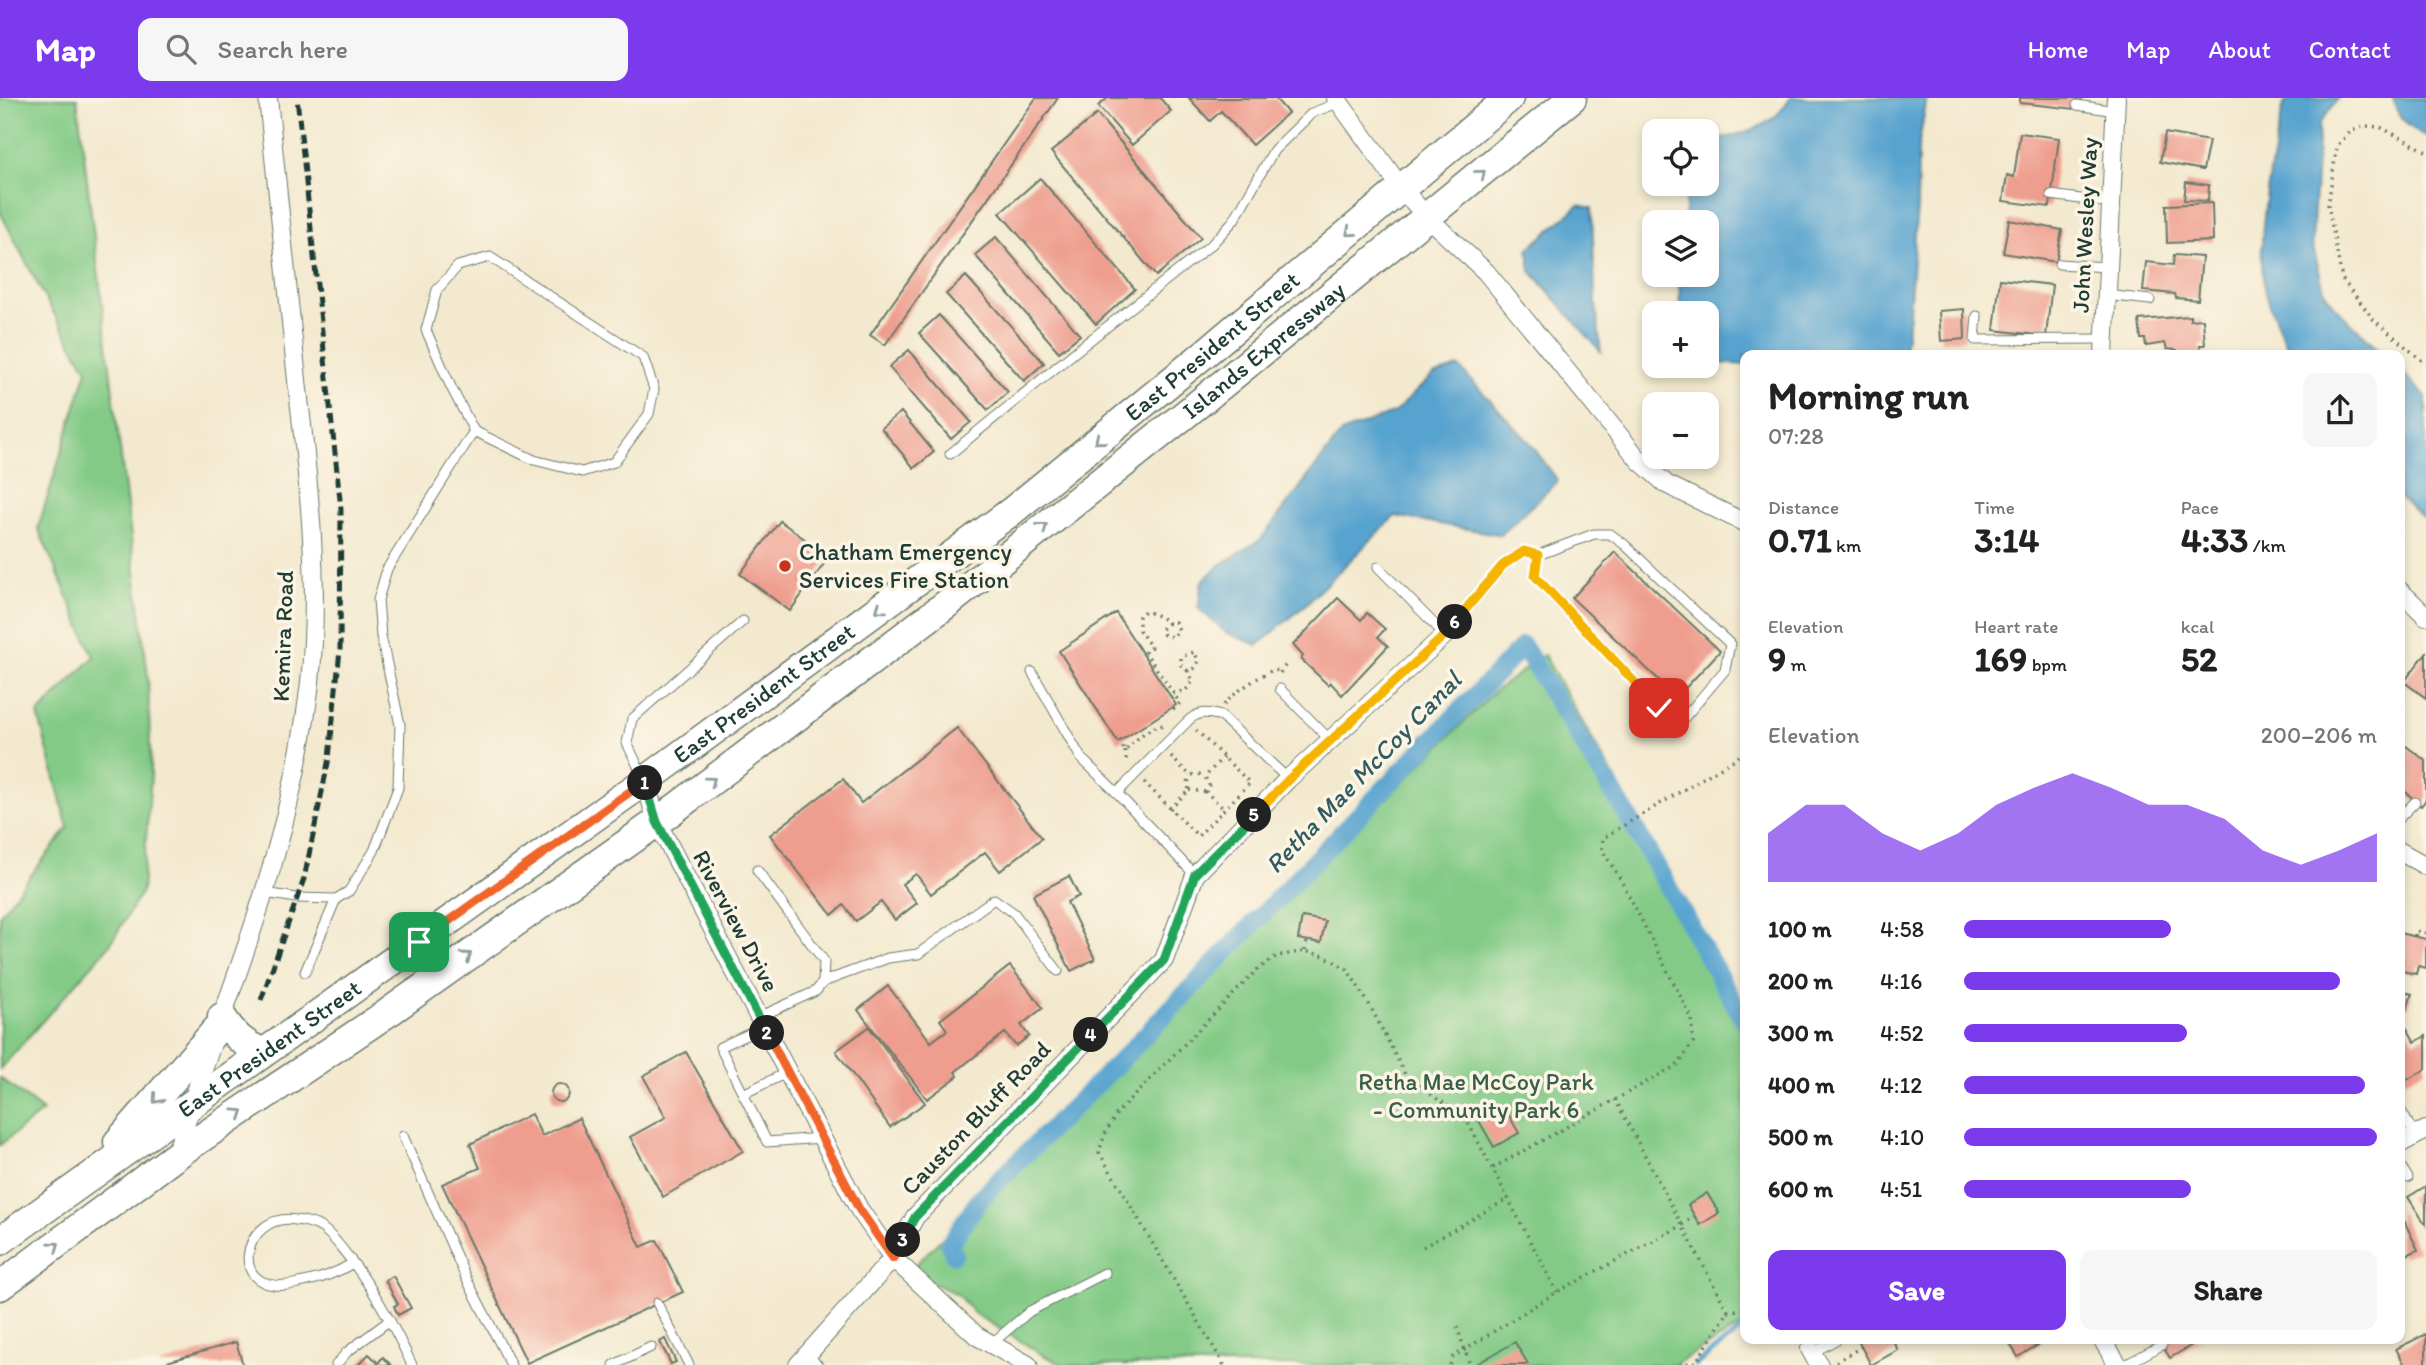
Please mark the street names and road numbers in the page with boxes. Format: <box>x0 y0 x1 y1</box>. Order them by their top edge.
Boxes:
street label: John Wesley Way <box>2065 136 2104 314</box>
street label: East President Street <box>1119 265 1305 427</box>
street label: Islands Expressway <box>1176 275 1351 425</box>
street label: Kemira Road <box>266 570 299 702</box>
street label: East President Street <box>667 617 860 769</box>
street label: Riverview Drive <box>687 845 786 997</box>
street label: East President Street <box>172 973 367 1124</box>
street label: Causton Bluff Road <box>895 1035 1057 1201</box>

